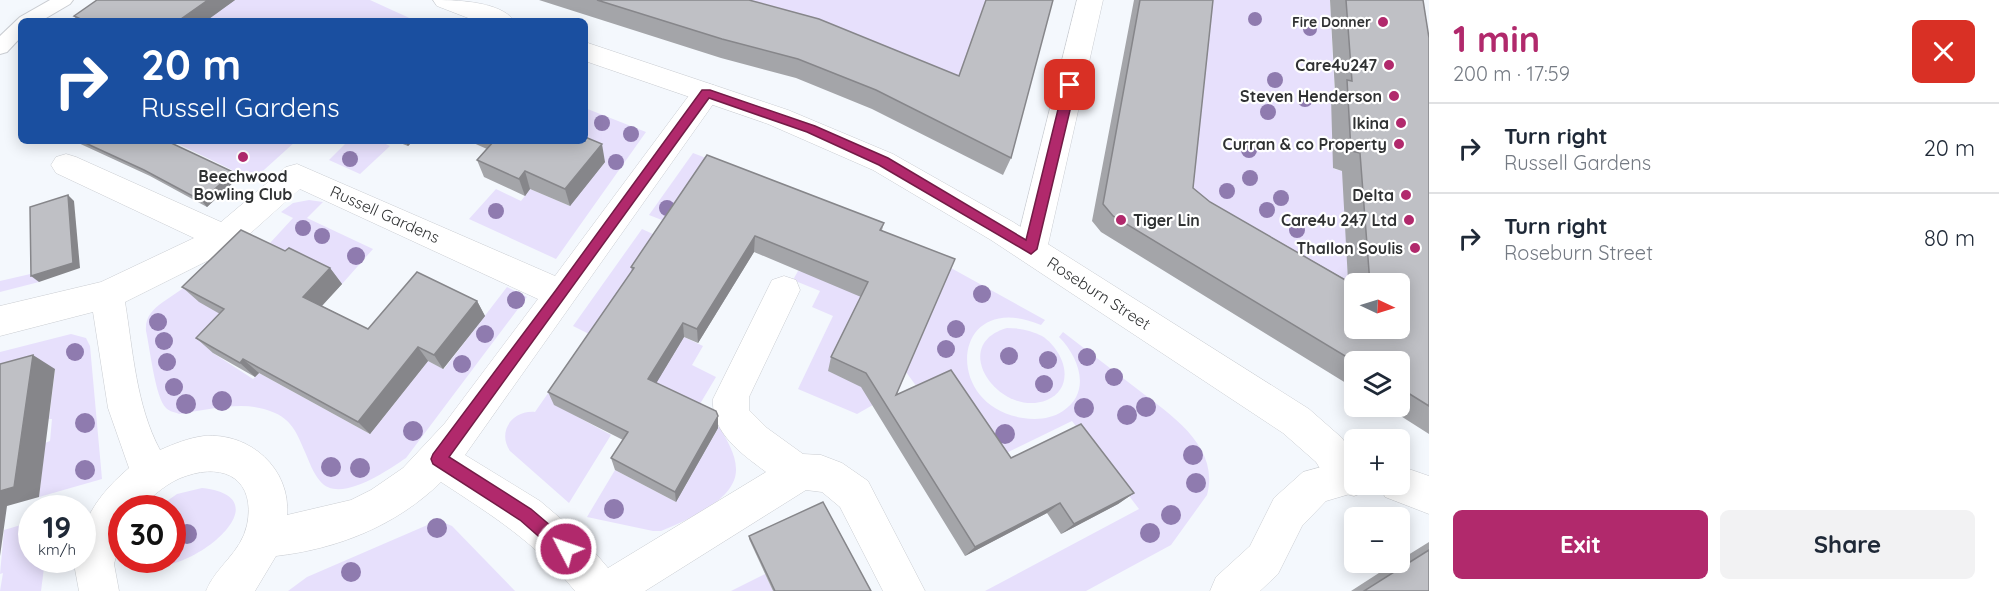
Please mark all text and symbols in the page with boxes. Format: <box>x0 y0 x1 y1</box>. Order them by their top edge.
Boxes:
place label: Fire Donner <box>1292 13 1371 31</box>
marker: Fire Donner <box>1376 15 1390 29</box>
text: 1 min <box>1453 16 1540 61</box>
button: close <box>1912 20 1975 83</box>
text: 20 m <box>141 38 241 91</box>
icon: right <box>42 42 120 120</box>
place label: Care4u247 <box>1295 55 1377 75</box>
marker: Care4u247 <box>1382 58 1396 72</box>
pin <box>1044 59 1095 110</box>
text: 200 m · 17:59 <box>1453 61 1570 86</box>
icon: arrive <box>1053 68 1086 101</box>
place label: Steven Henderson <box>1240 86 1382 106</box>
marker: Steven Henderson <box>1387 89 1401 103</box>
text: Russell Gardens <box>141 90 340 124</box>
place label: Ikina <box>1352 113 1389 133</box>
marker: Ikina <box>1394 116 1408 130</box>
text: Turn right <box>1504 122 1608 150</box>
icon: right <box>1453 132 1486 165</box>
place label: Curran & co Property <box>1223 134 1387 154</box>
text: 20 m <box>1924 134 1975 162</box>
marker: Curran & co Property <box>1392 137 1406 151</box>
marker: Beechwood Bowling Club <box>236 150 250 164</box>
text: Russell Gardens <box>1504 150 1651 175</box>
place label: Beechwood Bowling Club <box>194 166 292 204</box>
street label: Russell Gardens <box>327 181 443 247</box>
place label: Delta <box>1352 185 1394 205</box>
marker: Delta <box>1399 188 1413 202</box>
place label: Tiger Lin <box>1133 210 1200 230</box>
place label: Care4u 247 Ltd <box>1281 210 1397 230</box>
text: Turn right <box>1504 212 1608 240</box>
marker: Tiger Lin <box>1114 213 1128 227</box>
marker: Care4u 247 Ltd <box>1402 213 1416 227</box>
icon: right <box>1453 222 1486 255</box>
text: 80 m <box>1924 224 1975 252</box>
place label: Thallon Soulis <box>1296 238 1403 258</box>
text: Roseburn Street <box>1504 240 1653 265</box>
marker: Thallon Soulis <box>1408 241 1422 255</box>
street label: Roseburn Street <box>1044 252 1154 334</box>
north arrow <box>1344 273 1410 339</box>
map controls <box>1344 273 1410 573</box>
button: layers <box>1344 351 1410 417</box>
button: + <box>1344 429 1410 495</box>
speed limit sign: 30 <box>108 495 186 573</box>
button: − <box>1344 507 1410 573</box>
text: 19 <box>43 508 71 546</box>
button: Exit <box>1453 510 1708 579</box>
button: Share <box>1720 510 1975 579</box>
position arrow <box>534 517 598 581</box>
text: km/h <box>38 540 76 559</box>

